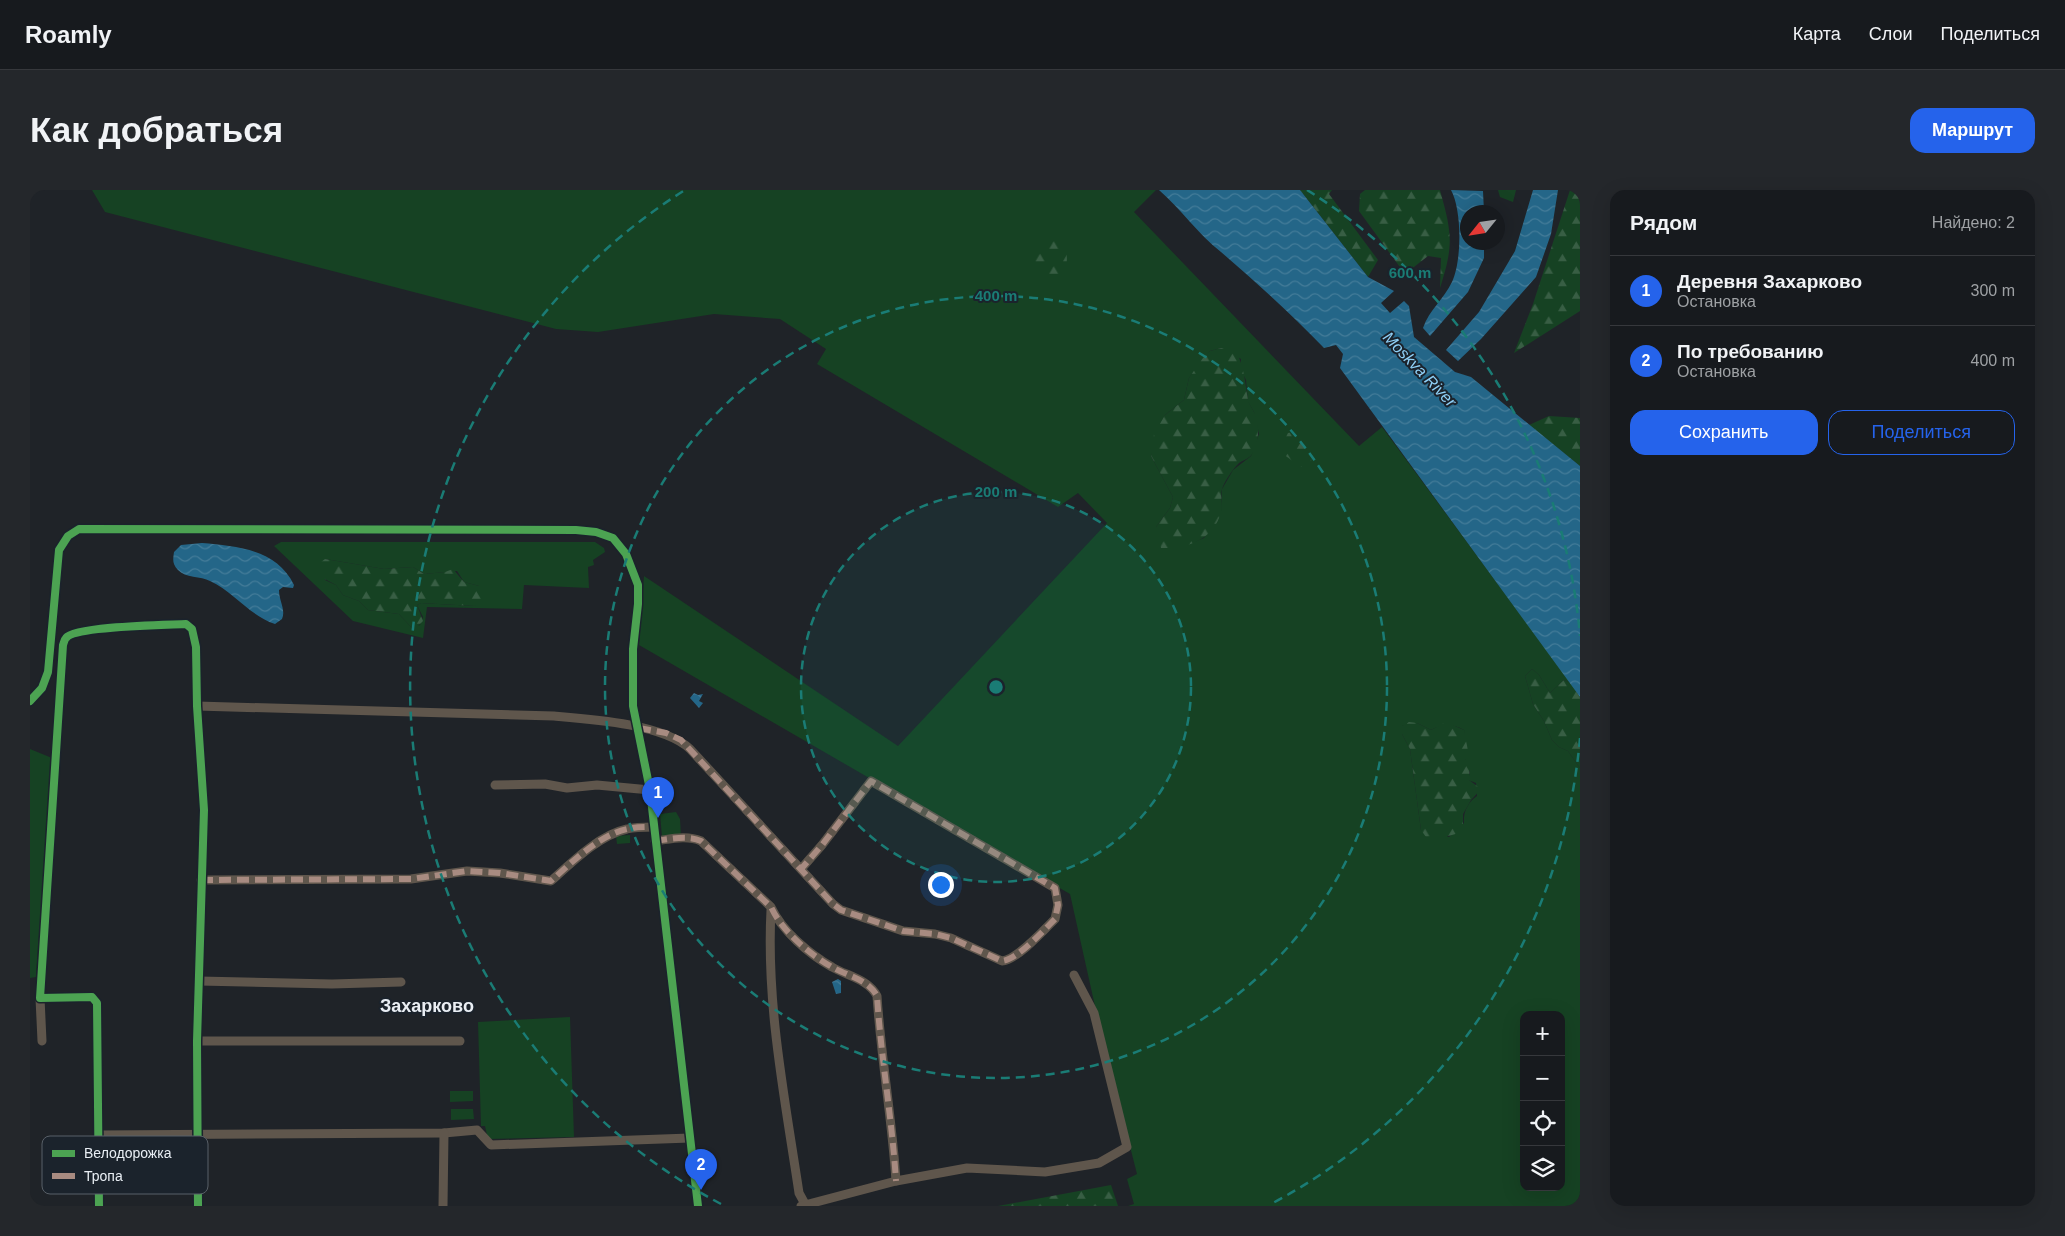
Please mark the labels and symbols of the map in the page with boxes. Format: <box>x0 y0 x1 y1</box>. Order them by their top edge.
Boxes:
north arrow <box>1460 205 1505 250</box>
text: 600 m <box>1389 264 1431 281</box>
text: 400 m <box>975 287 1017 304</box>
water label: Moskva River <box>1380 329 1460 411</box>
text: 200 m <box>975 483 1017 500</box>
centre of rings <box>987 678 1005 696</box>
pin: 1 <box>642 777 674 818</box>
your location <box>928 872 954 898</box>
district label: Захарково <box>380 996 474 1016</box>
legend <box>42 1136 208 1194</box>
text: Велодорожка <box>84 1145 172 1161</box>
pin: 2 <box>685 1149 717 1190</box>
text: Тропа <box>84 1168 123 1184</box>

